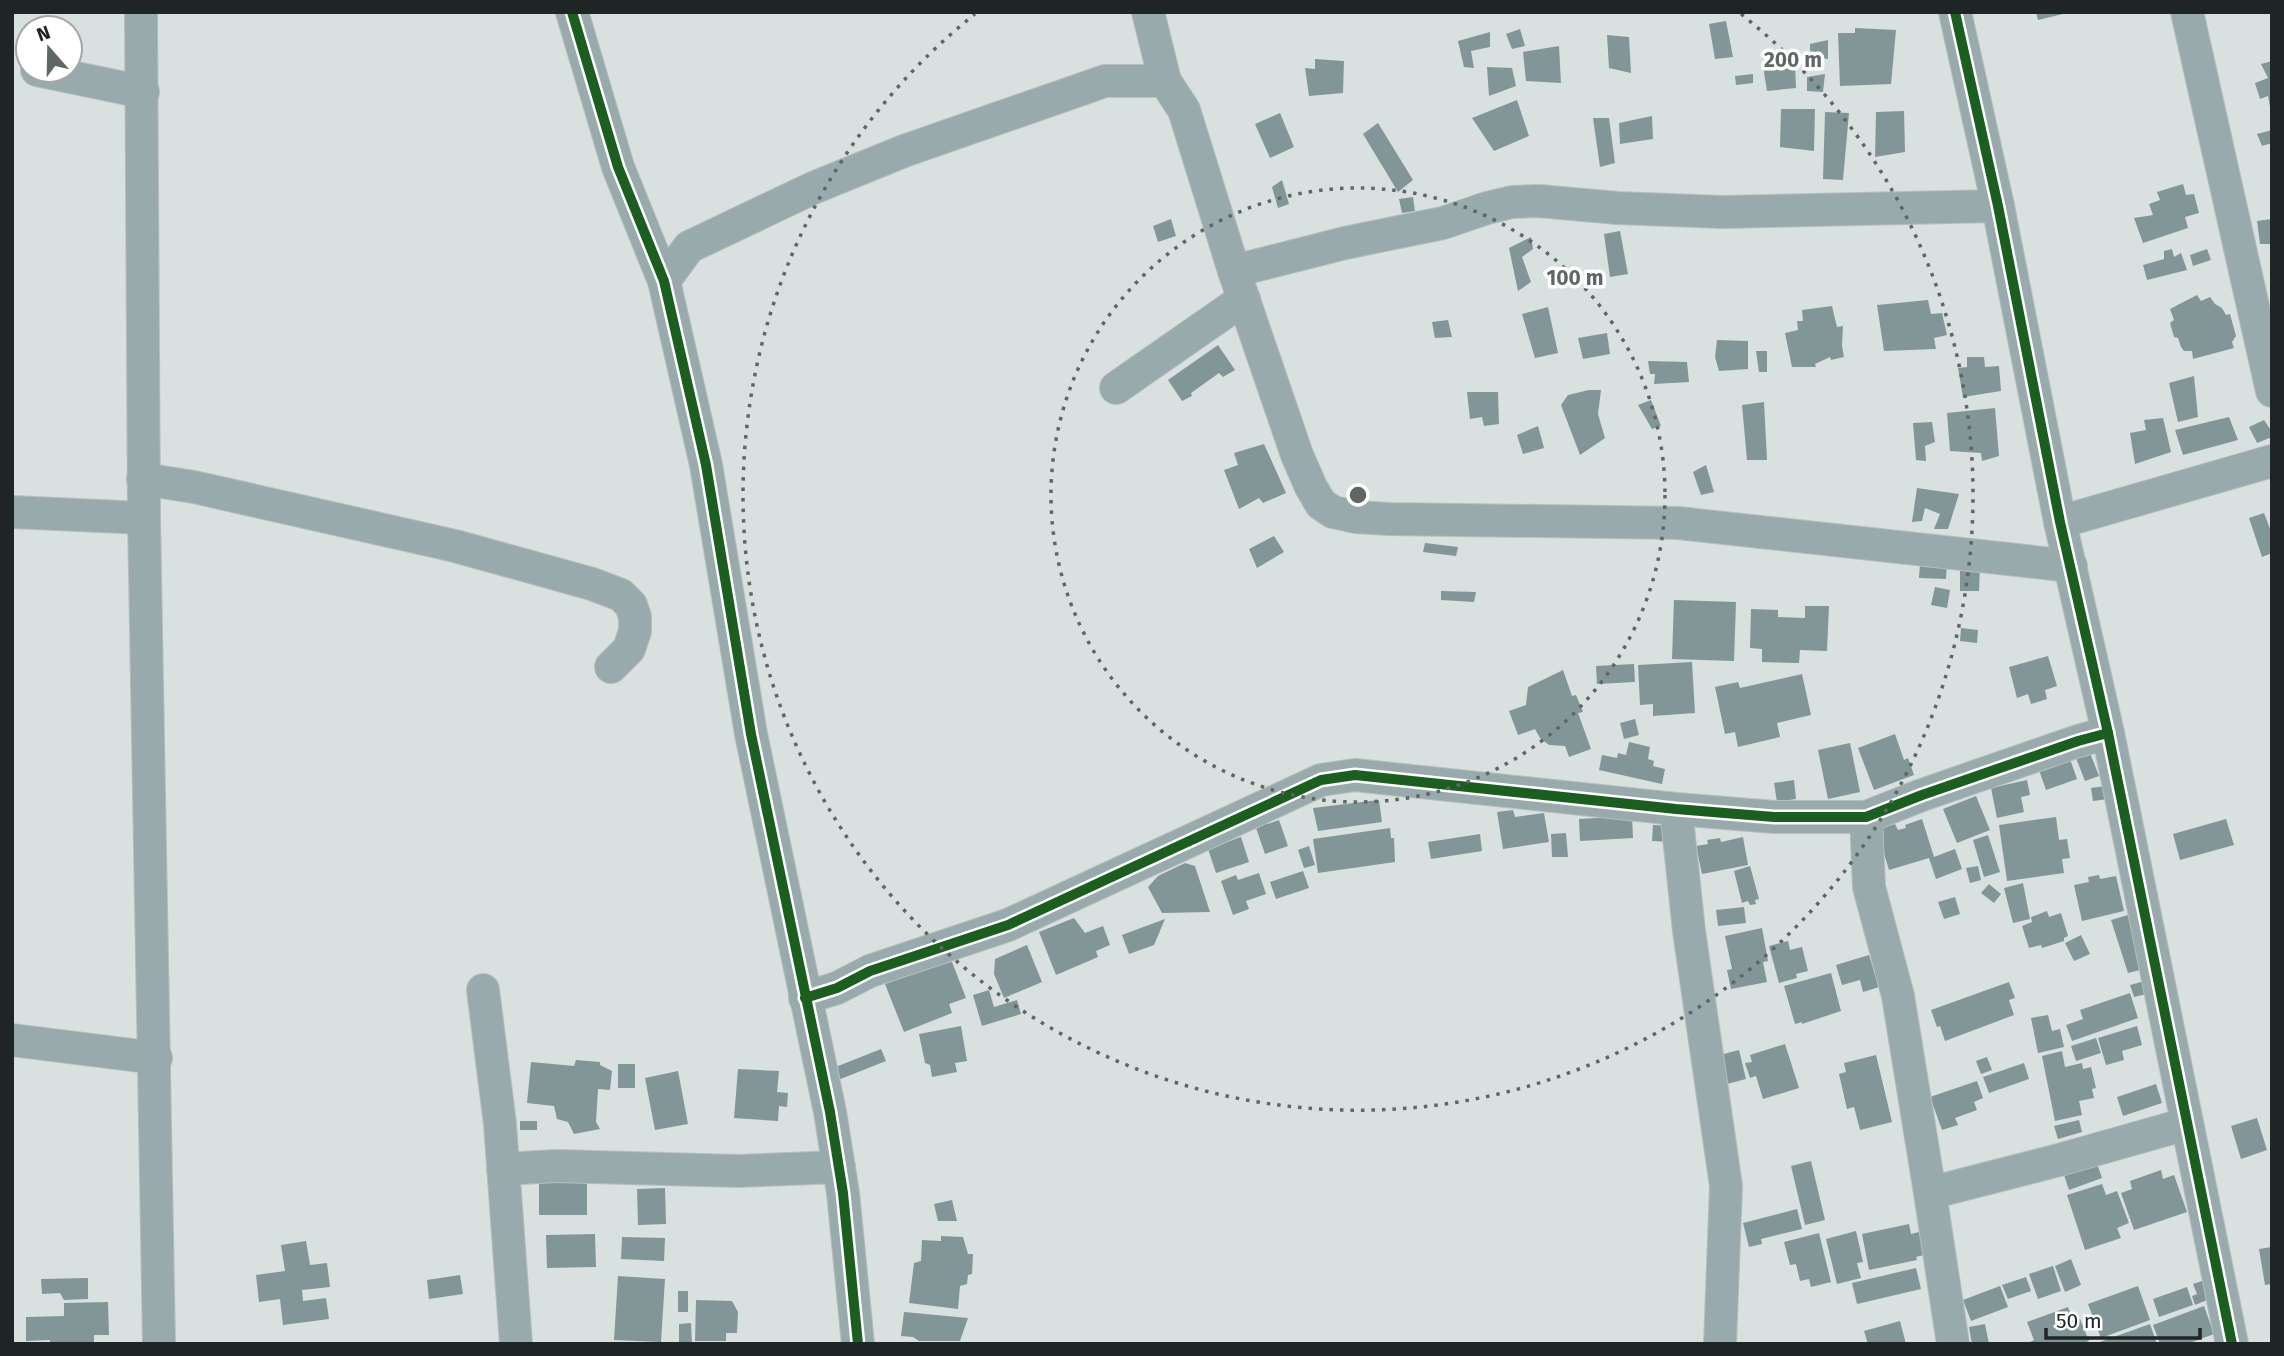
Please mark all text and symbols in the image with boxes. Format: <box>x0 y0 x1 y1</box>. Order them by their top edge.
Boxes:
north arrow <box>14 14 84 84</box>
text: N <box>33 21 53 46</box>
text: 200 m <box>1764 47 1822 73</box>
text: 100 m <box>1546 265 1604 291</box>
centre of rings <box>1346 483 1370 507</box>
scale bar <box>2046 1296 2200 1340</box>
text: 50 m <box>2056 1308 2102 1334</box>

